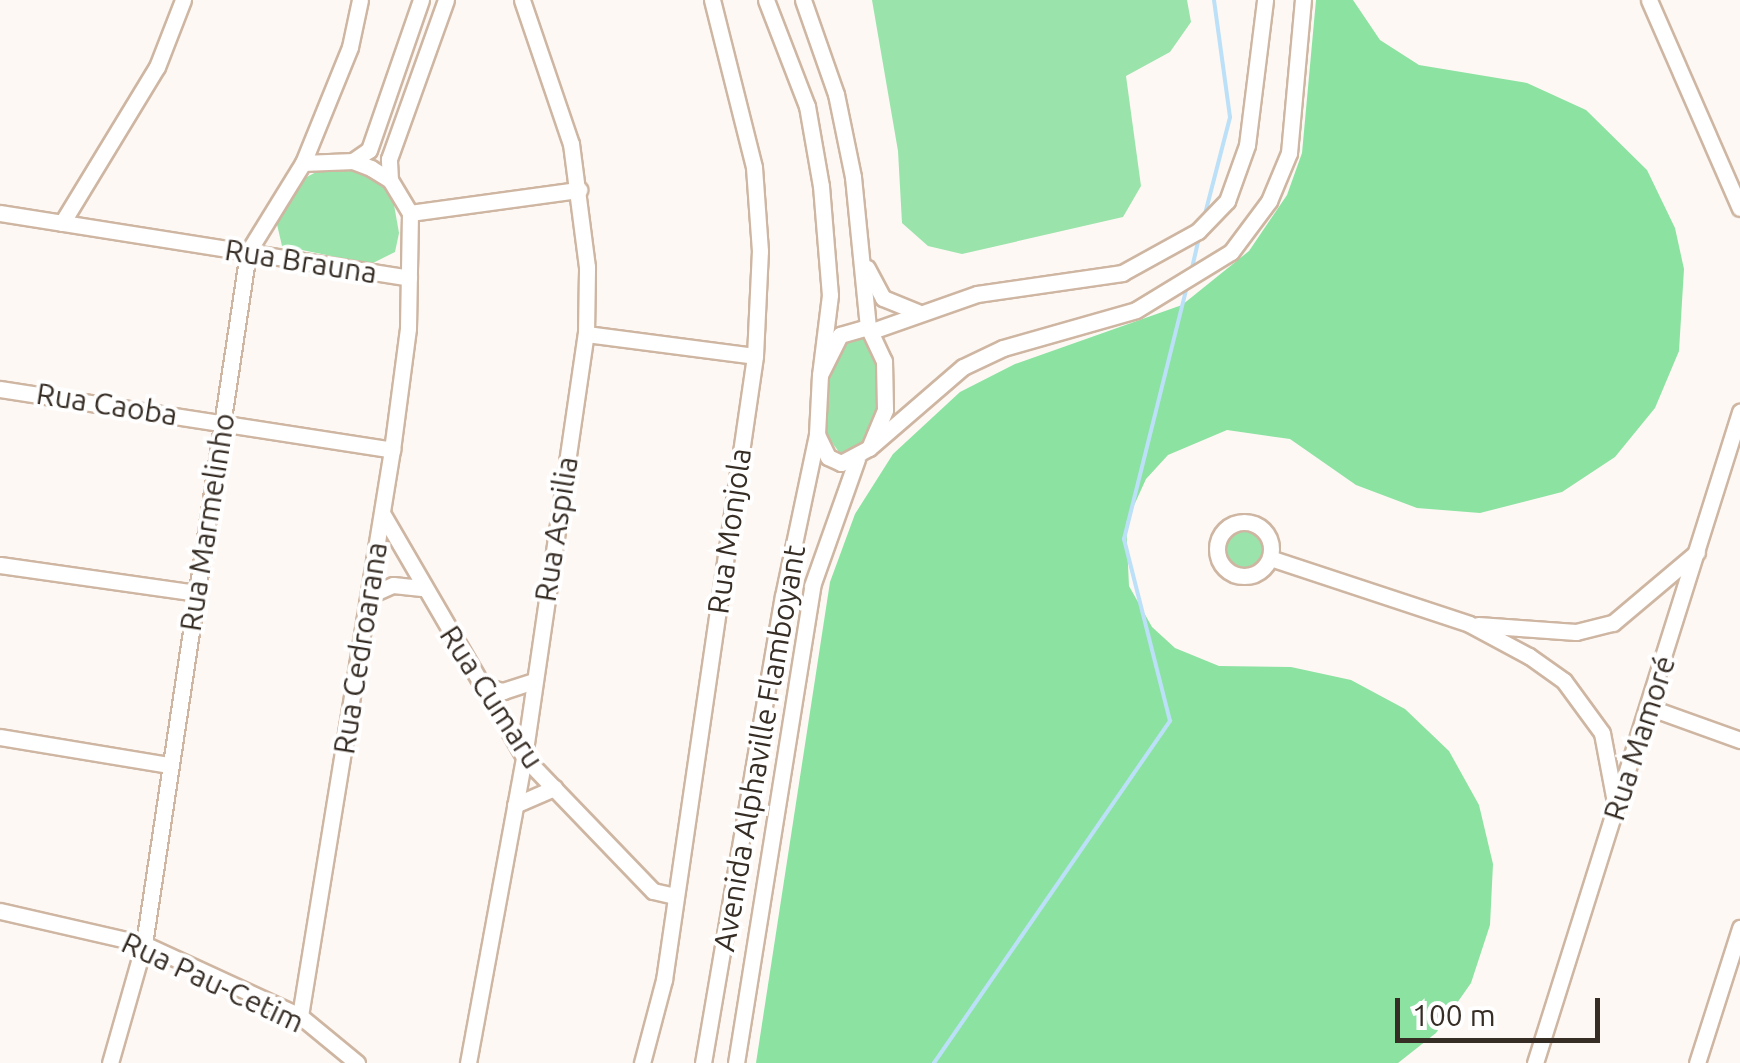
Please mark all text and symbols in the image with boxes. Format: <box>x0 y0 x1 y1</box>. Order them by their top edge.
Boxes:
street label: Rua Brauna <box>222 231 380 291</box>
street label: Rua Caoba <box>34 375 180 433</box>
street label: Rua Marmelinho <box>172 410 242 634</box>
street label: Rua Monjola <box>700 446 758 616</box>
street label: Rua Aspilia <box>527 454 585 604</box>
street label: Rua Cedroarana <box>325 539 395 757</box>
street label: Avenida Alphaville Flamboyant <box>706 542 812 954</box>
street label: Rua Cumaru <box>432 619 552 775</box>
street label: Rua Mamoré <box>1595 651 1683 825</box>
street label: Rua Pau-Cetim <box>116 924 310 1040</box>
scale bar <box>1400 978 1605 1040</box>
text: 100 m <box>1412 998 1496 1032</box>

